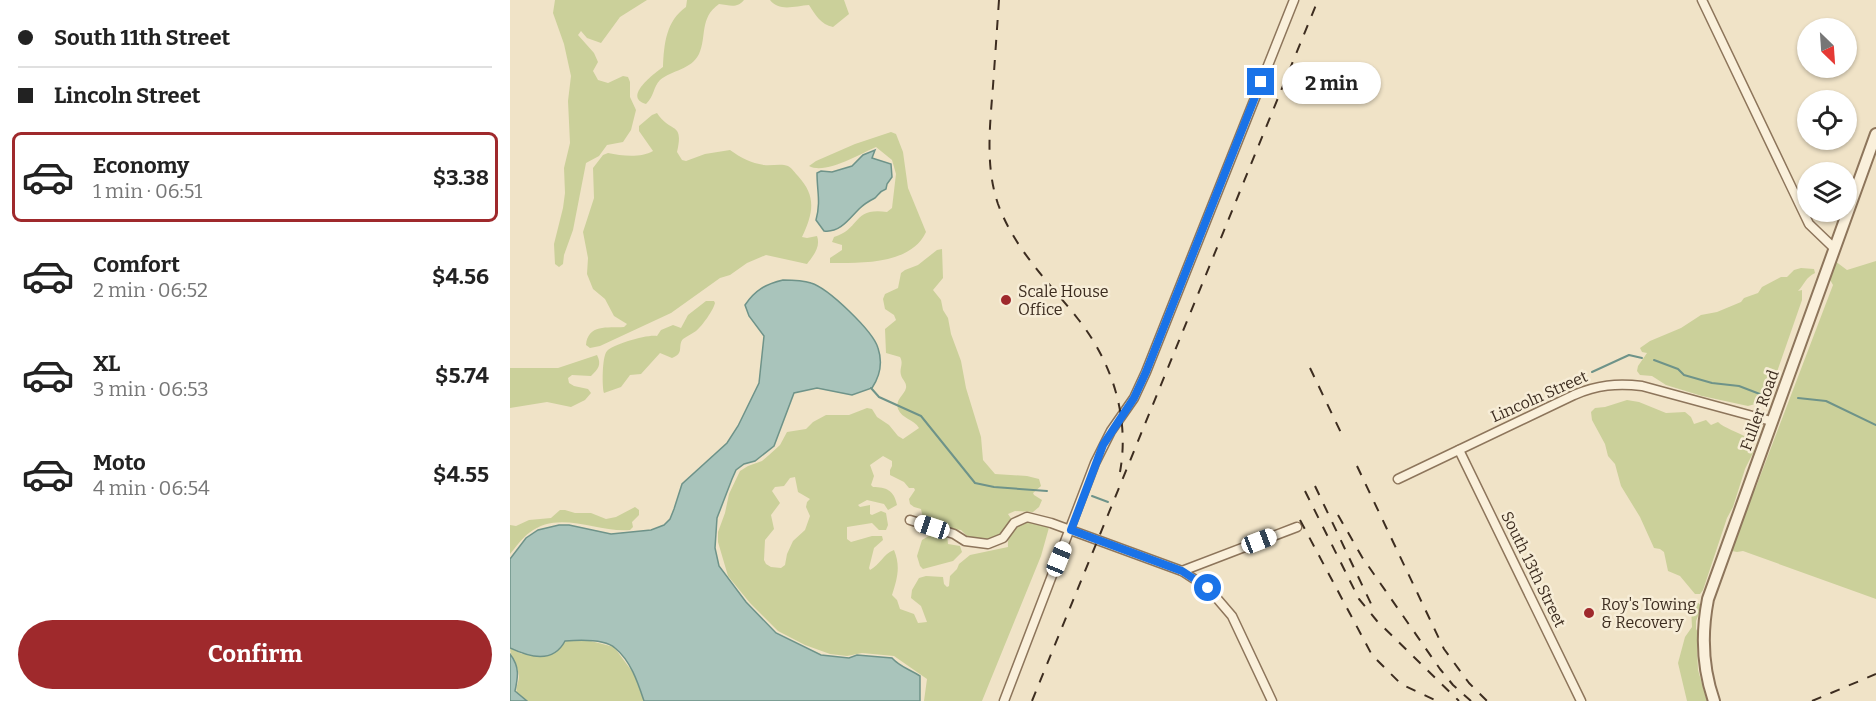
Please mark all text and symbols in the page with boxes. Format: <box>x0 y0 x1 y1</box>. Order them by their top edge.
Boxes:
north arrow <box>1797 18 1857 78</box>
map controls <box>1797 18 1857 222</box>
text: South 11th Street <box>54 24 230 51</box>
callout: 2 min <box>1282 61 1381 103</box>
route end <box>1247 68 1274 95</box>
text: 2 min <box>1305 71 1358 95</box>
text: Lincoln Street <box>54 82 200 109</box>
button: locate <box>1797 90 1857 150</box>
icon: car <box>21 150 75 204</box>
text: Economy <box>93 152 189 179</box>
button: layers <box>1797 162 1857 222</box>
text: $3.38 <box>433 164 489 191</box>
text: 1 min · 06:51 <box>93 179 202 203</box>
icon: car <box>21 249 75 303</box>
text: Comfort <box>93 251 180 278</box>
text: $4.56 <box>432 263 489 290</box>
text: 2 min · 06:52 <box>93 278 208 302</box>
place label: Scale House Office <box>1018 282 1109 319</box>
marker: Scale House Office <box>999 293 1013 307</box>
icon: car <box>21 348 75 402</box>
text: XL <box>93 350 120 377</box>
text: $5.74 <box>435 362 489 389</box>
street label: Lincoln Street <box>1488 367 1591 426</box>
street label: Fuller Road <box>1736 367 1783 453</box>
text: 3 min · 06:53 <box>93 377 209 401</box>
icon: car <box>21 447 75 501</box>
text: Moto <box>93 449 146 476</box>
text: $4.55 <box>433 461 489 488</box>
text: 4 min · 06:54 <box>93 476 210 500</box>
street label: South 13th Street <box>1497 508 1570 631</box>
car <box>912 513 952 541</box>
car <box>1239 526 1279 556</box>
car <box>1044 539 1074 579</box>
route start <box>1194 574 1221 601</box>
place label: Roy's Towing & Recovery <box>1601 595 1696 632</box>
marker: Roy's Towing & Recovery <box>1582 606 1596 620</box>
button: Confirm <box>18 620 492 689</box>

